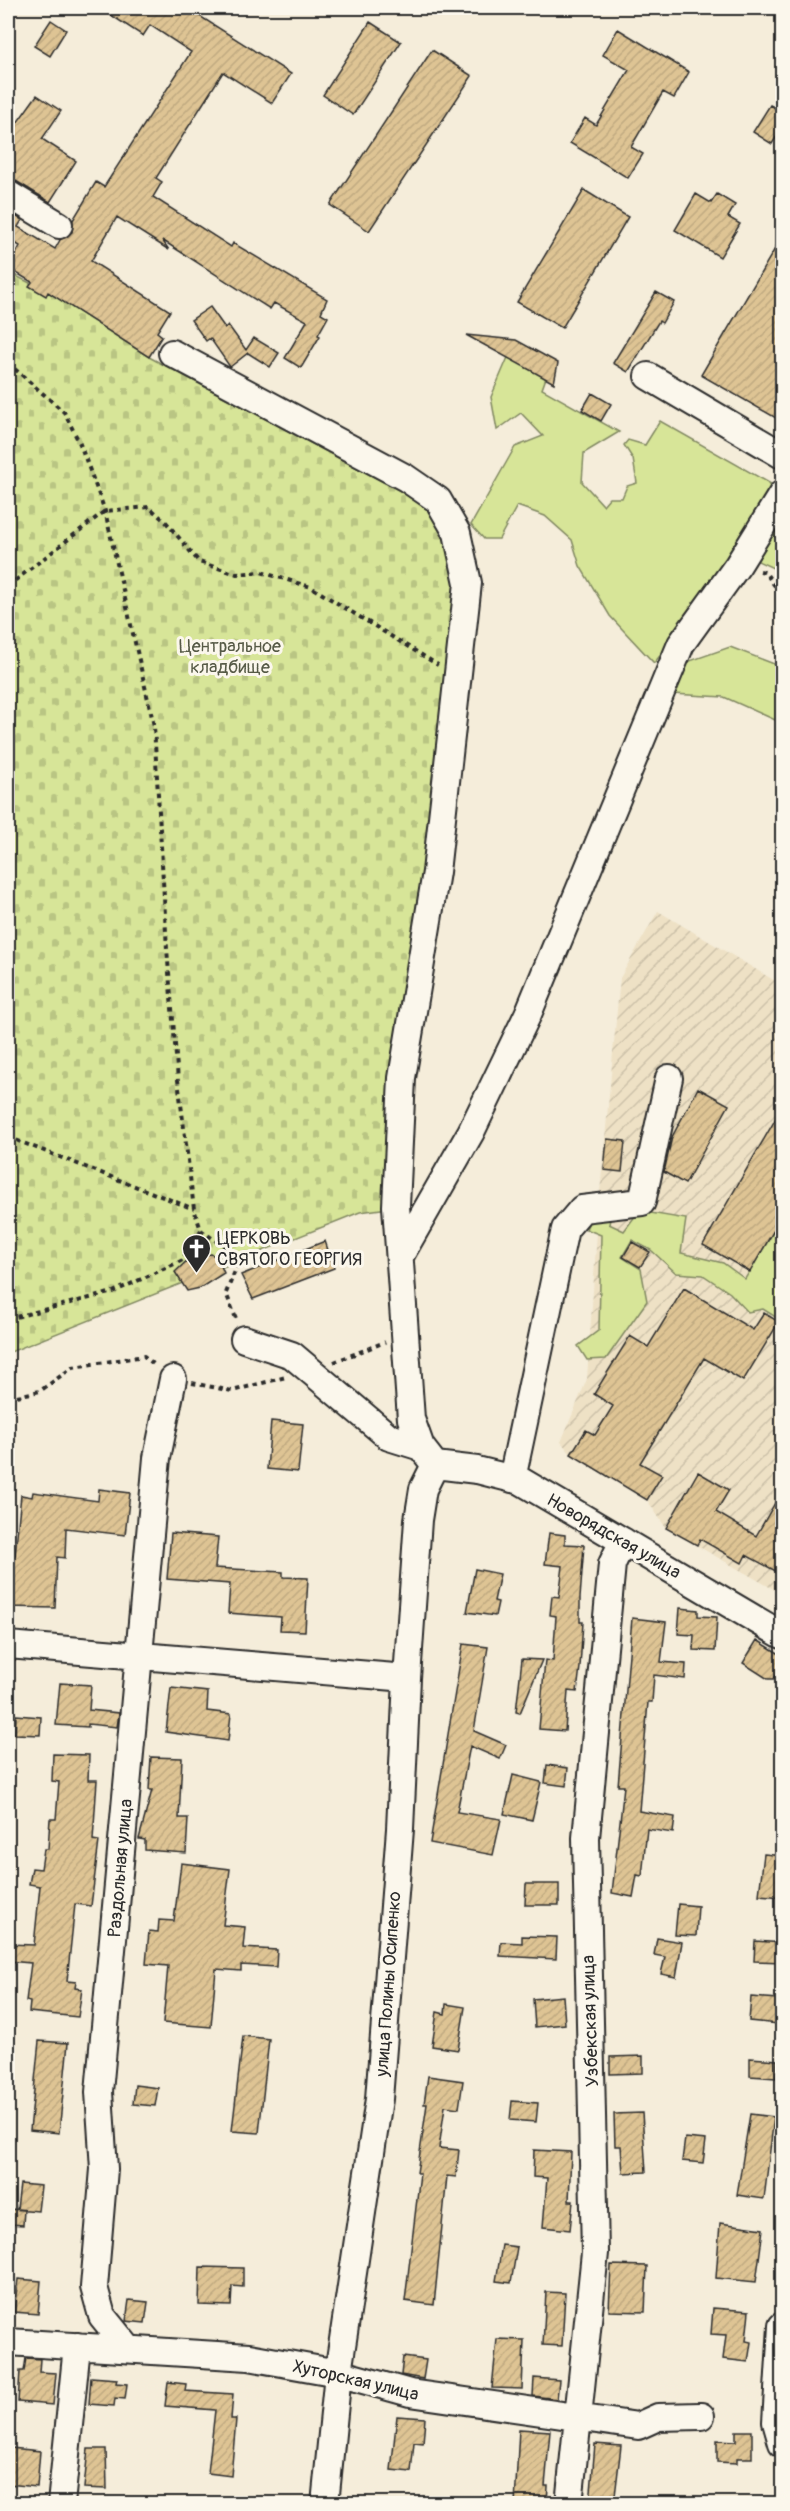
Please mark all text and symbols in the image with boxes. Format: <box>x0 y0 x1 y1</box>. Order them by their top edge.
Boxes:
park label: Центральное кладбище <box>179 635 281 679</box>
place label: ЦЕРКОВЬ СВЯТОГО ГЕОРГИЯ <box>217 1227 362 1271</box>
church icon: ЦЕРКОВЬ СВЯТОГО ГЕОРГИЯ <box>180 1232 212 1274</box>
street label: Новорядская улица <box>542 1489 685 1584</box>
street label: Раздольная улица <box>103 1798 138 1938</box>
street label: улица Полины Осипенко <box>370 1890 406 2078</box>
street label: Узбекская улица <box>577 1955 604 2087</box>
street label: Хуторская улица <box>291 2355 421 2406</box>

